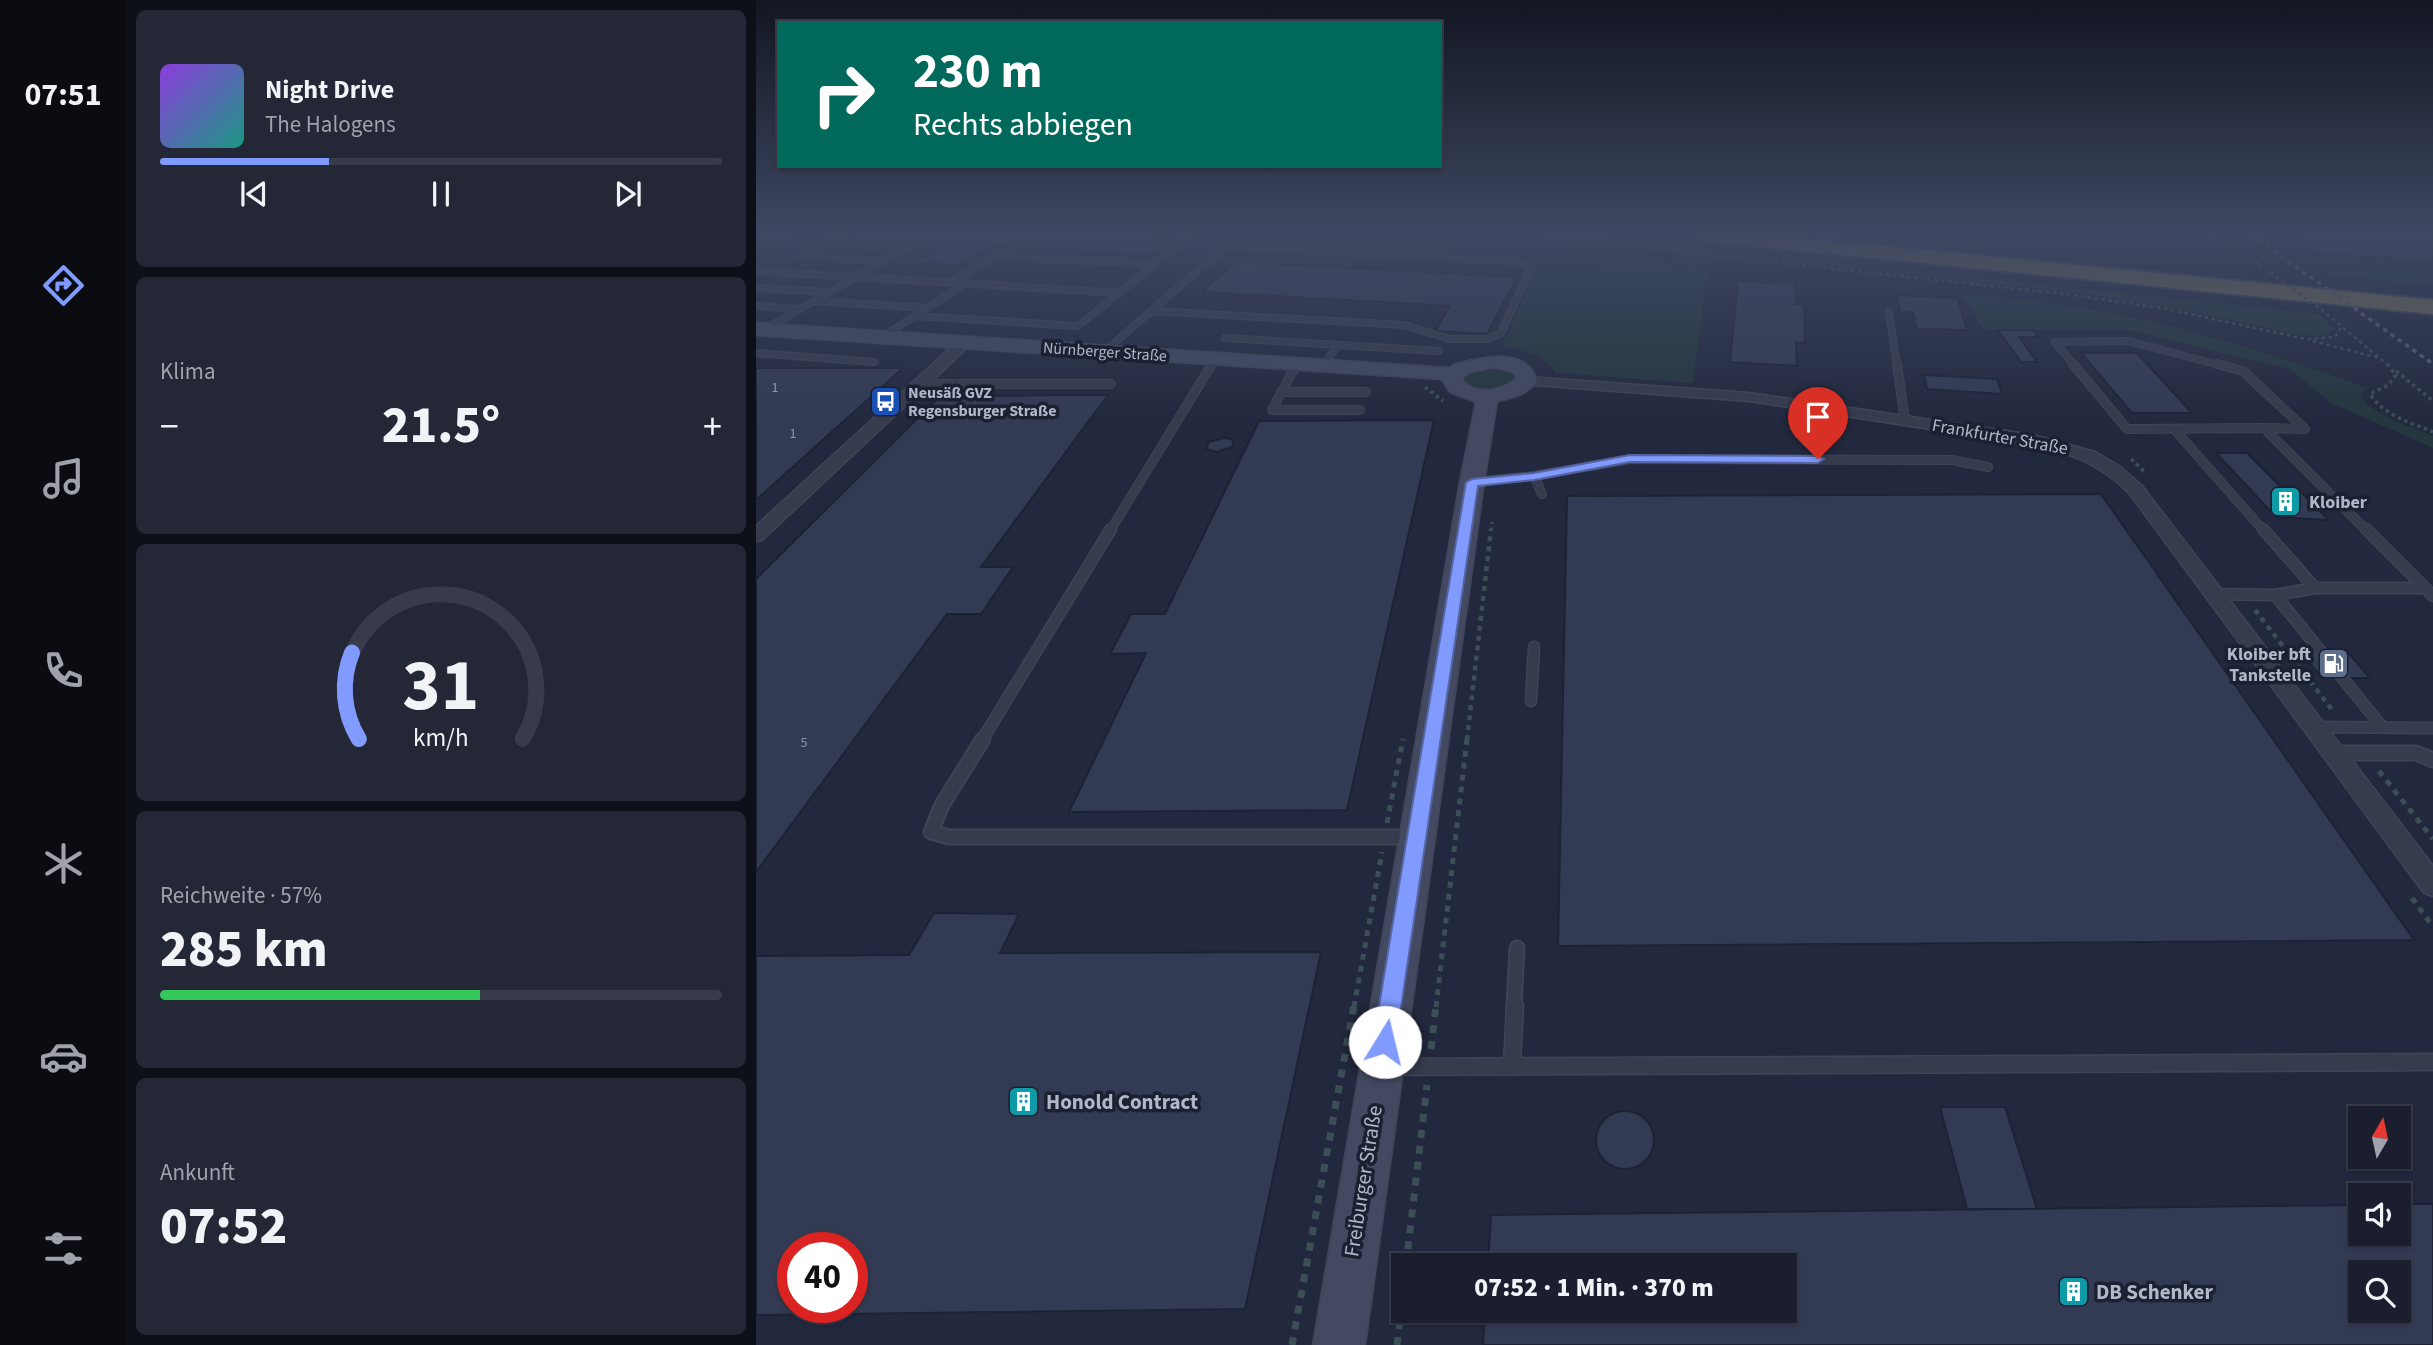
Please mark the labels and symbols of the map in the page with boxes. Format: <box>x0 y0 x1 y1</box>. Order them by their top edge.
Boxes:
street label: Nürnberger Straße <box>1042 337 1168 367</box>
house number: 1 <box>772 378 779 398</box>
place label: Neusäß GVZ Regensburger Straße <box>908 382 1056 422</box>
bus stop icon: Neusäß GVZ Regensburger Straße <box>868 385 902 419</box>
pin <box>1788 387 1848 459</box>
street label: Frankfurter Straße <box>1930 413 2070 461</box>
house number: 1 <box>790 424 797 444</box>
building icon: Kloiber <box>2269 485 2303 519</box>
place label: Kloiber <box>2309 490 2368 515</box>
place label: Kloiber bft Tankstelle <box>2227 642 2312 688</box>
fuel station icon: Kloiber bft Tankstelle <box>2317 647 2351 681</box>
house number: 5 <box>801 733 808 753</box>
position arrow <box>1348 1005 1422 1079</box>
building icon: Honold Contract <box>1006 1085 1040 1119</box>
place label: Honold Contract <box>1046 1087 1198 1117</box>
street label: Freiburger Straße <box>1336 1103 1390 1259</box>
north arrow <box>2348 1106 2412 1169</box>
speed limit sign: 40 <box>777 1232 868 1323</box>
building icon: DB Schenker <box>2056 1275 2090 1309</box>
place label: DB Schenker <box>2096 1277 2213 1307</box>

